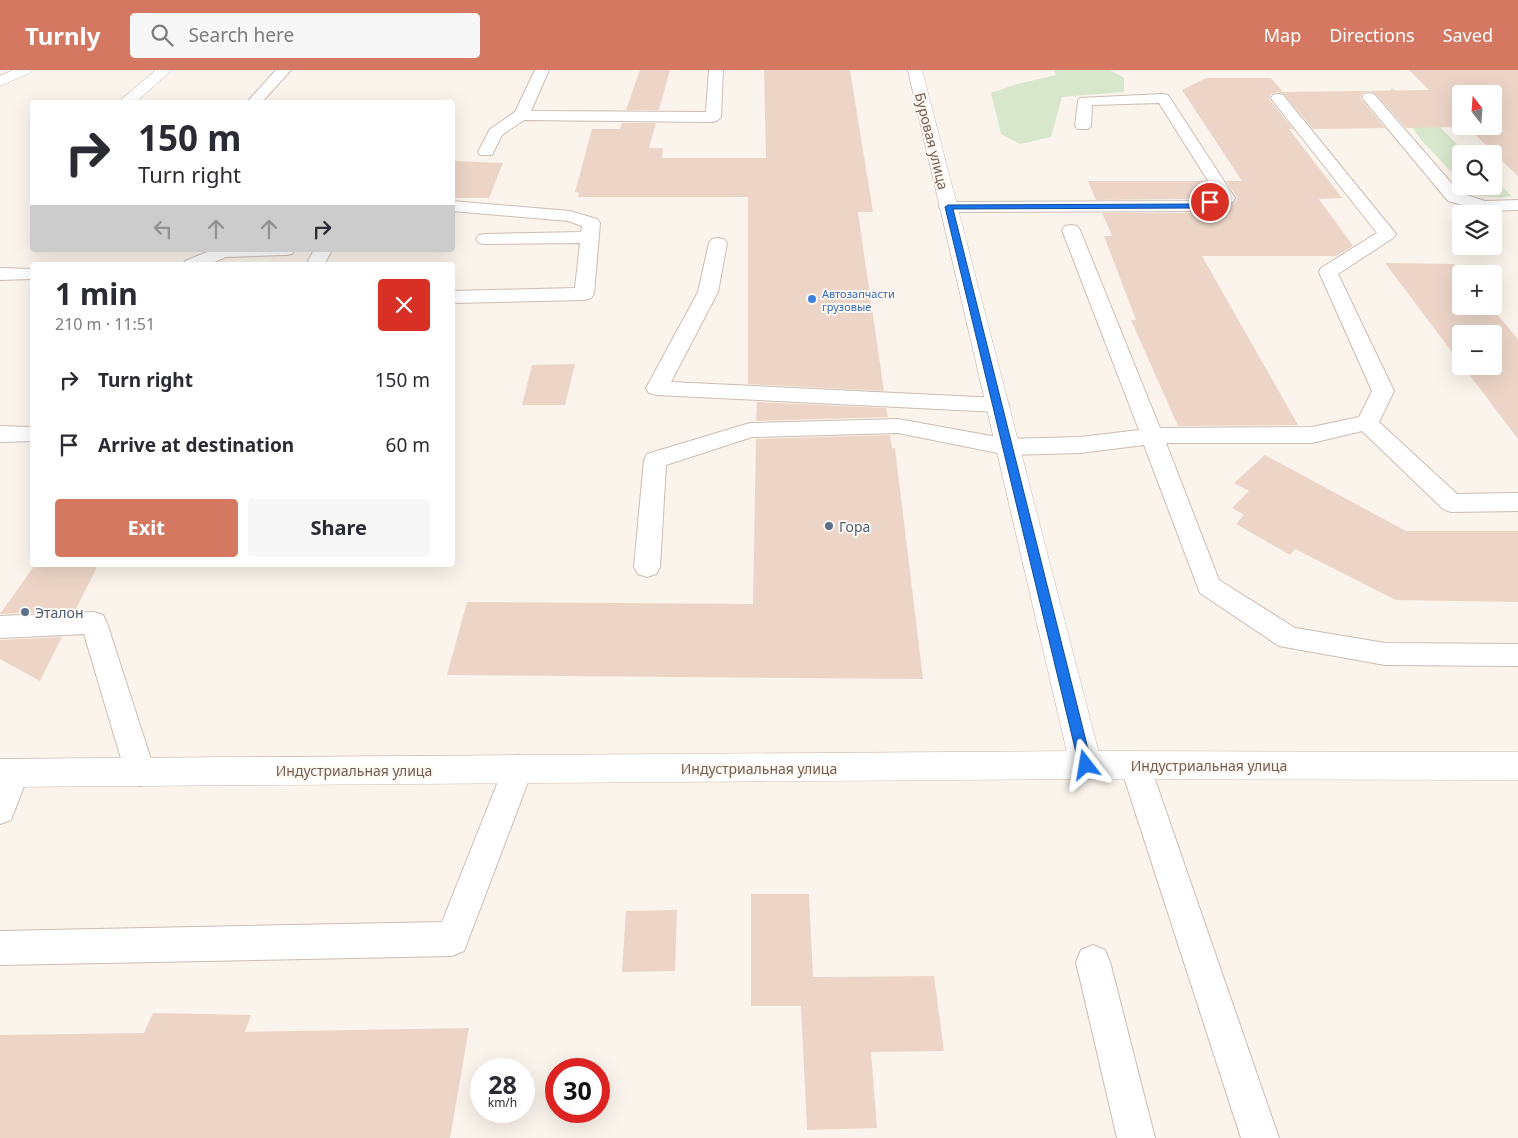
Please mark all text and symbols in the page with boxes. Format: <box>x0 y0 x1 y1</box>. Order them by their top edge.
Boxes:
search box <box>130 13 480 58</box>
text: Turnly <box>25 19 100 52</box>
icon: search <box>148 21 176 49</box>
text: Search here <box>188 22 294 48</box>
text: Map <box>1264 23 1301 47</box>
text: Directions <box>1329 23 1415 47</box>
text: Saved <box>1443 23 1493 47</box>
north arrow <box>1452 85 1502 135</box>
map controls <box>1452 85 1502 375</box>
street label: Буровая улица <box>911 90 953 192</box>
text: 150 m <box>138 114 241 161</box>
icon: right <box>55 120 120 185</box>
button: search <box>1452 145 1502 195</box>
text: Turn right <box>138 159 241 189</box>
pin <box>1189 181 1231 223</box>
icon: arrive <box>1196 188 1224 216</box>
button: layers <box>1452 205 1502 255</box>
icon: left <box>149 215 177 243</box>
icon: ahead <box>202 215 230 243</box>
icon: ahead <box>255 215 283 243</box>
icon: right <box>308 215 336 243</box>
button: + <box>1452 265 1502 315</box>
text: 1 min <box>55 273 138 314</box>
button: close <box>378 279 430 331</box>
place label: Автозапчасти грузовые <box>822 286 895 314</box>
marker: Автозапчасти грузовые <box>806 293 818 305</box>
text: 210 m · 11:51 <box>55 313 155 335</box>
button: − <box>1452 325 1502 375</box>
icon: right <box>55 366 83 394</box>
text: Turn right <box>98 367 193 393</box>
text: 150 m <box>375 367 430 393</box>
icon: arrive <box>55 431 83 459</box>
text: Arrive at destination <box>98 432 294 458</box>
text: 60 m <box>386 432 430 458</box>
button: Exit <box>55 499 238 557</box>
button: Share <box>248 499 430 557</box>
place label: Гора <box>839 517 870 536</box>
marker: Гора <box>823 520 835 532</box>
place label: Эталон <box>35 603 83 622</box>
marker: Эталон <box>19 606 31 618</box>
position arrow <box>1059 738 1111 790</box>
street label: Индустриальная улица <box>1131 756 1287 775</box>
street label: Индустриальная улица <box>681 759 837 778</box>
street label: Индустриальная улица <box>276 761 432 780</box>
speed limit sign: 30 <box>545 1058 610 1123</box>
text: 28 <box>488 1067 517 1101</box>
text: km/h <box>488 1094 517 1111</box>

